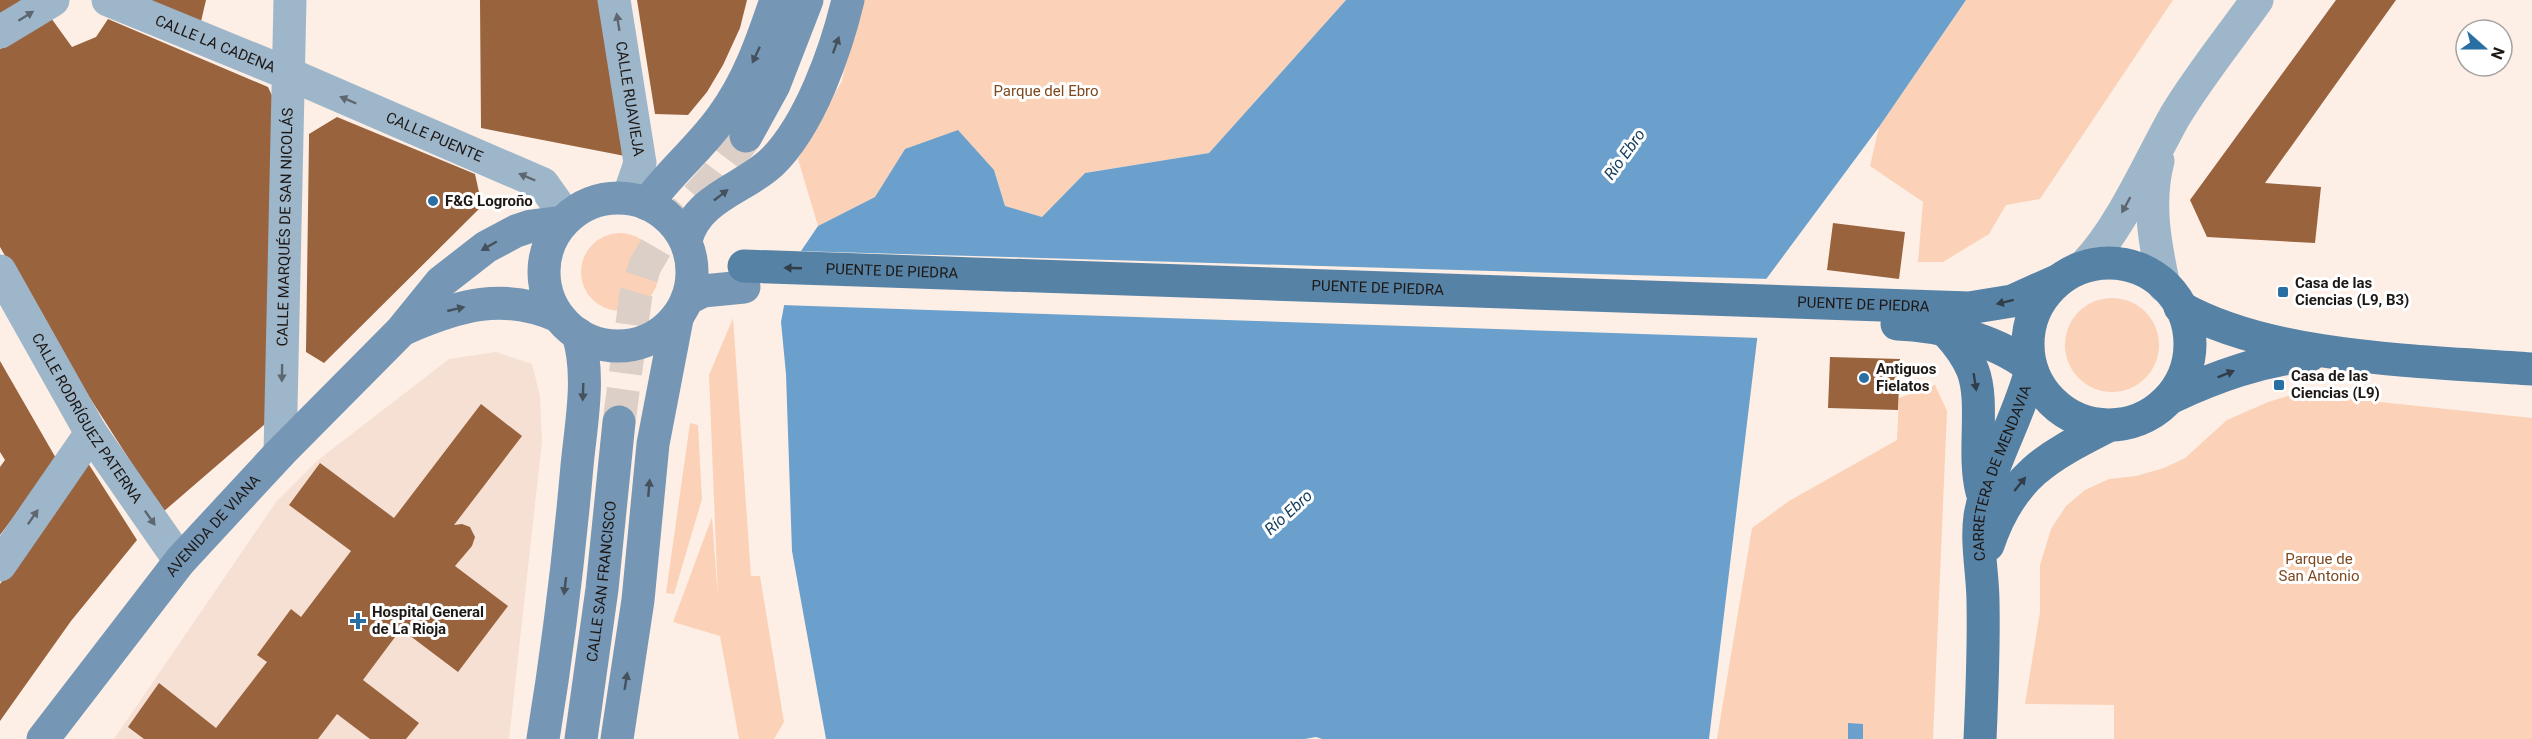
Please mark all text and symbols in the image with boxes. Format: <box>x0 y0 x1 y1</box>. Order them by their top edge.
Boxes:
one-way arrow <box>18 10 34 21</box>
street label: CALLE LA CADENA <box>153 11 278 77</box>
one-way arrow <box>613 13 622 32</box>
north arrow <box>2454 18 2514 78</box>
one-way arrow <box>831 36 841 54</box>
street label: CALLE RUAVIEJA <box>612 40 648 158</box>
text: N <box>2487 45 2508 62</box>
one-way arrow <box>751 47 761 65</box>
park label: Parque del Ebro <box>993 82 1099 100</box>
one-way arrow <box>339 95 357 105</box>
street label: CALLE MARQUÉS DE SAN NICOLÁS <box>273 107 297 347</box>
street label: CALLE PUENTE <box>383 108 486 166</box>
water label: Río Ebro <box>1600 125 1649 183</box>
one-way arrow <box>518 172 536 182</box>
one-way arrow <box>713 189 729 202</box>
place label: F&G Logroño <box>445 192 533 210</box>
marker: F&G Logroño <box>426 194 440 208</box>
one-way arrow <box>2121 197 2131 214</box>
one-way arrow <box>480 241 497 251</box>
street label: PUENTE DE PIEDRA <box>825 260 959 282</box>
one-way arrow <box>783 263 802 272</box>
place label: Casa de las Ciencias (L9, B3) <box>2295 274 2409 309</box>
street label: PUENTE DE PIEDRA <box>1311 276 1444 299</box>
marker: Casa de las Ciencias (L9, B3) <box>2276 285 2290 299</box>
street label: PUENTE DE PIEDRA <box>1797 293 1930 316</box>
one-way arrow <box>1996 297 2014 307</box>
one-way arrow <box>447 303 465 313</box>
street label: CALLE RODRÍGUEZ PATERNA <box>28 330 146 507</box>
place label: Antiguos Fielatos <box>1876 360 1937 395</box>
one-way arrow <box>277 364 286 383</box>
place label: Casa de las Ciencias (L9) <box>2291 367 2380 402</box>
one-way arrow <box>2217 369 2235 378</box>
marker: Antiguos Fielatos <box>1857 371 1871 385</box>
one-way arrow <box>1971 373 1980 392</box>
marker: Casa de las Ciencias (L9) <box>2272 378 2286 392</box>
one-way arrow <box>579 382 588 401</box>
street label: CARRETERA DE MENDAVIA <box>1970 382 2035 562</box>
street label: AVENIDA DE VIANA <box>162 471 264 580</box>
one-way arrow <box>2013 477 2026 492</box>
one-way arrow <box>644 478 654 497</box>
water label: Río Ebro <box>1261 486 1316 539</box>
street label: CALLE SAN FRANCISCO <box>583 500 620 663</box>
one-way arrow <box>27 509 39 525</box>
one-way arrow <box>144 510 156 526</box>
park label: Parque de San Antonio <box>2279 550 2359 585</box>
one-way arrow <box>560 576 569 595</box>
place label: Hospital General de La Rioja <box>372 603 484 638</box>
marker: Hospital General de La Rioja <box>349 612 367 630</box>
one-way arrow <box>622 672 631 691</box>

